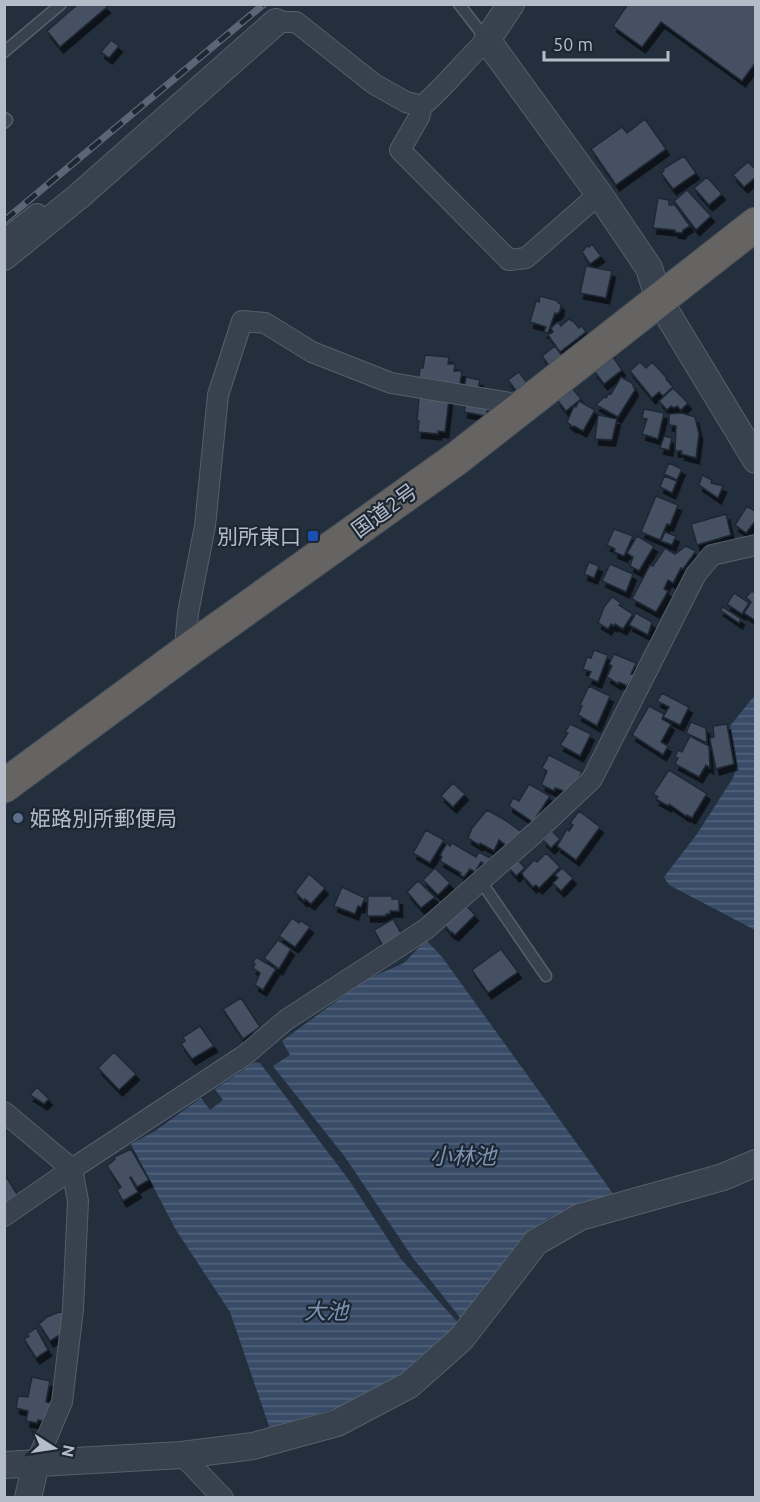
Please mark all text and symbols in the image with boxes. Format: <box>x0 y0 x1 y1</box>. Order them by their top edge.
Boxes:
scale bar <box>544 24 668 62</box>
text: 50 m <box>553 34 593 54</box>
street label: 国道2号 <box>347 478 421 542</box>
place label: 別所東口 <box>217 524 301 548</box>
marker: 別所東口 <box>306 529 320 543</box>
place label: 姫路別所郵便局 <box>30 806 177 830</box>
marker: 姫路別所郵便局 <box>11 811 25 825</box>
water label: 小林池 <box>430 1143 498 1168</box>
water label: 大池 <box>304 1298 350 1323</box>
north arrow <box>24 1418 84 1478</box>
text: N <box>59 1443 79 1459</box>

